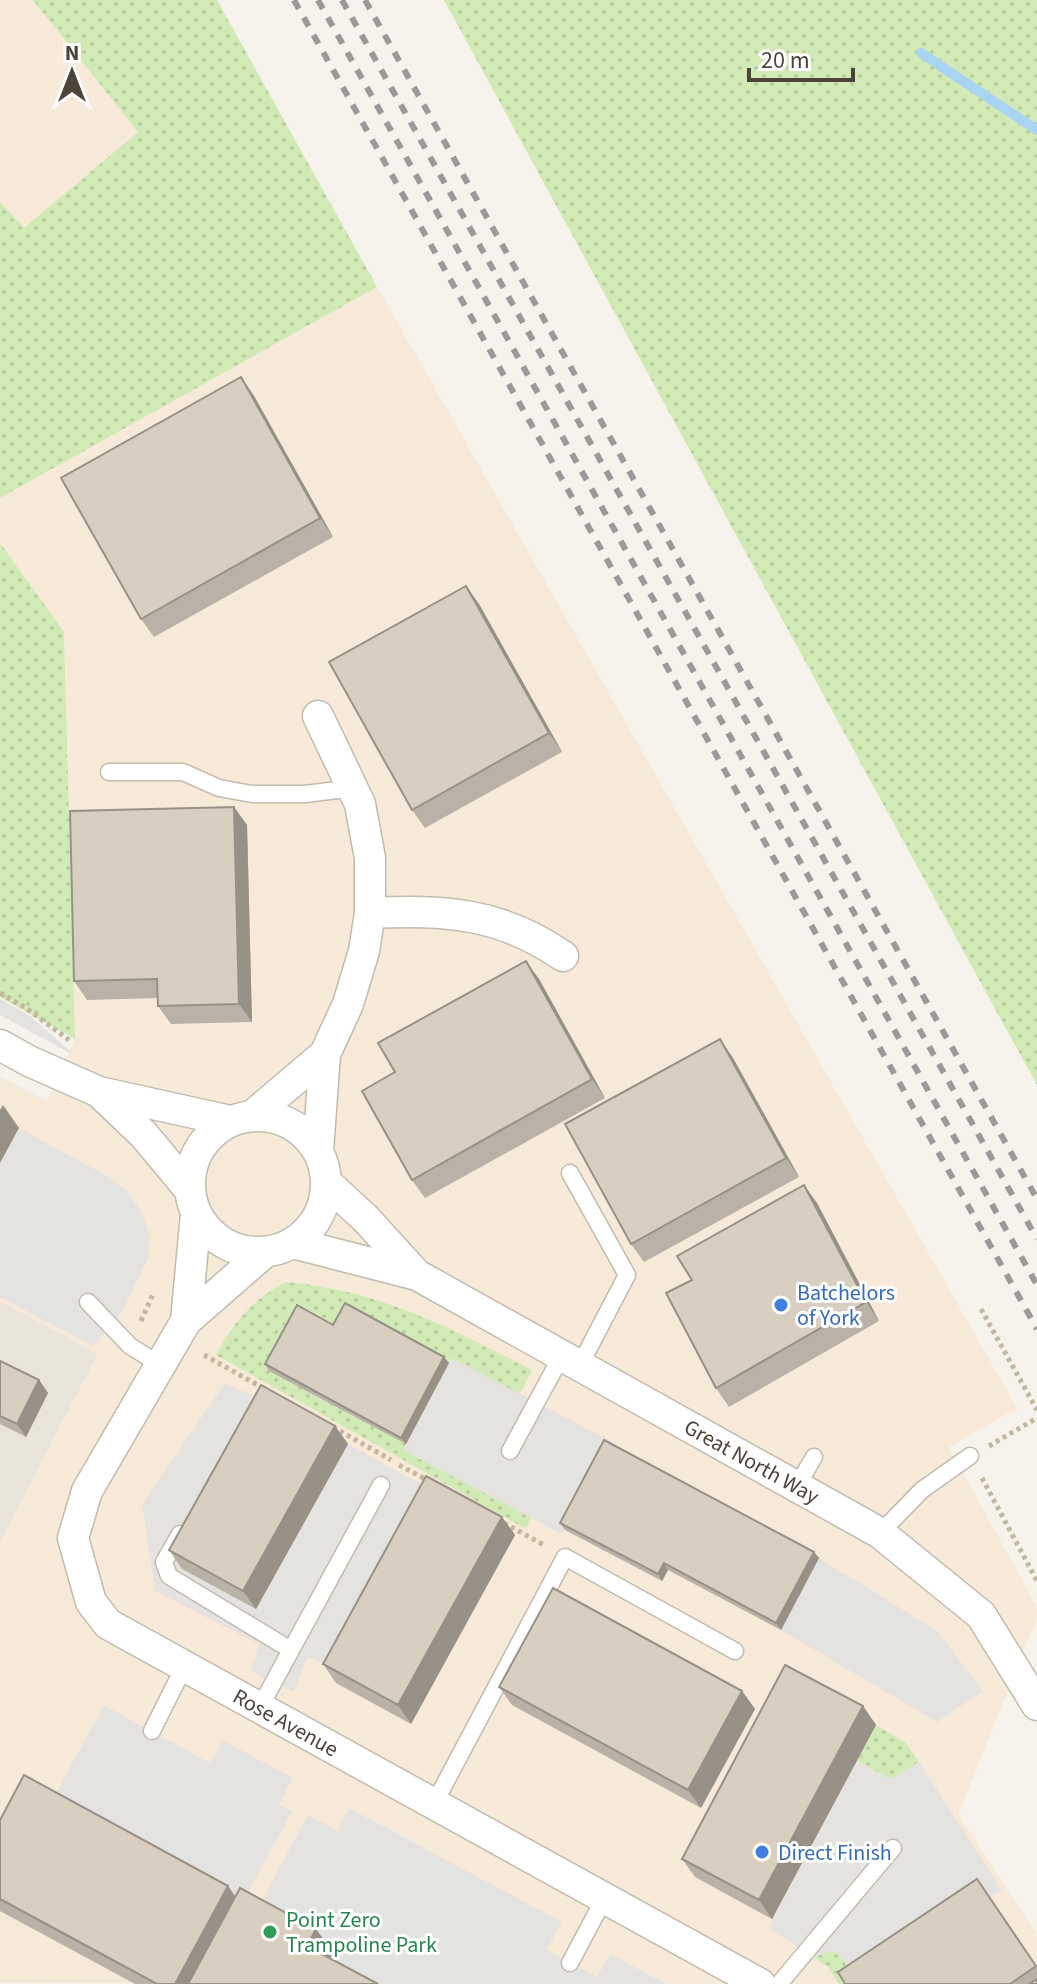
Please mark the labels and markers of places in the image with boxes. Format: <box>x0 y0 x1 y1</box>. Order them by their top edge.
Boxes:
place label: Batchelors of York <box>797 1277 895 1334</box>
marker: Batchelors of York <box>772 1296 790 1314</box>
place label: Direct Finish <box>778 1837 892 1869</box>
marker: Direct Finish <box>753 1843 771 1861</box>
place label: Point Zero Trampoline Park <box>286 1904 437 1961</box>
marker: Point Zero Trampoline Park <box>261 1923 279 1941</box>

